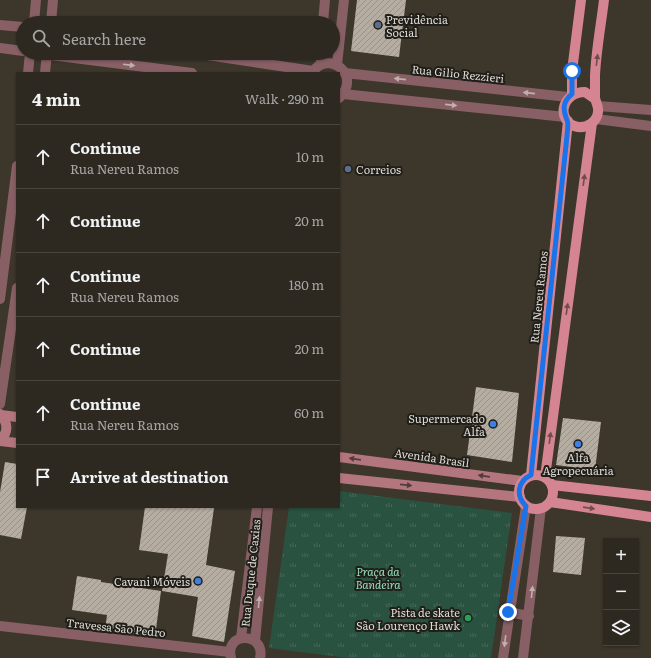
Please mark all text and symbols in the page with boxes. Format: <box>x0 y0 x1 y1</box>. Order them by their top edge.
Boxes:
place label: Previdência Social <box>386 11 448 40</box>
search box <box>16 16 340 60</box>
marker: Previdência Social <box>373 20 383 30</box>
icon: search <box>30 27 52 49</box>
text: Search here <box>62 27 146 50</box>
one-way arrow <box>594 54 600 66</box>
street label: Rua Gilio Rezzieri <box>411 60 505 86</box>
one-way arrow <box>123 62 135 68</box>
route start <box>563 62 581 80</box>
one-way arrow <box>394 76 406 83</box>
text: 4 min <box>32 86 81 111</box>
text: Walk · 290 m <box>245 89 324 108</box>
one-way arrow <box>523 90 536 97</box>
one-way arrow <box>445 102 457 109</box>
text: Continue <box>70 136 140 159</box>
icon: ahead <box>32 146 54 168</box>
text: 10 m <box>296 147 324 166</box>
text: Rua Nereu Ramos <box>70 159 179 178</box>
place label: Correios <box>356 161 401 177</box>
marker: Correios <box>343 164 353 174</box>
one-way arrow <box>581 174 587 187</box>
text: Continue <box>70 209 140 232</box>
icon: ahead <box>32 210 54 232</box>
text: 20 m <box>295 211 324 230</box>
street label: Rua Nereu Ramos <box>525 250 551 344</box>
text: Continue <box>70 264 140 287</box>
icon: ahead <box>32 274 54 296</box>
text: 180 m <box>289 275 324 294</box>
text: Rua Nereu Ramos <box>70 287 179 306</box>
one-way arrow <box>564 303 570 315</box>
text: Continue <box>70 337 140 360</box>
icon: ahead <box>32 338 54 360</box>
text: 20 m <box>295 339 324 358</box>
text: Continue <box>70 392 140 415</box>
icon: ahead <box>32 402 54 424</box>
text: 60 m <box>294 403 324 422</box>
place label: Supermercado Alfa <box>408 410 485 439</box>
text: Rua Nereu Ramos <box>70 415 179 434</box>
marker: Supermercado Alfa <box>488 419 498 429</box>
one-way arrow <box>547 432 553 444</box>
marker: Alfa Agropecuária <box>573 439 583 449</box>
street label: Avenida Brasil <box>394 444 471 470</box>
place label: Alfa Agropecuária <box>542 449 614 478</box>
one-way arrow <box>349 456 361 462</box>
text: Arrive at destination <box>70 465 229 488</box>
icon: arrive <box>32 466 54 488</box>
one-way arrow <box>478 473 490 479</box>
one-way arrow <box>400 482 412 488</box>
one-way arrow <box>583 505 595 511</box>
street label: Rua Duque de Caxias <box>236 518 264 628</box>
map controls <box>603 538 639 646</box>
button: + <box>603 538 639 574</box>
park label: Praça da Bandeira <box>355 563 401 592</box>
place label: Cavani Móveis <box>114 573 190 589</box>
button: − <box>603 574 639 610</box>
marker: Cavani Móveis <box>193 576 203 586</box>
one-way arrow <box>529 586 535 598</box>
one-way arrow <box>256 596 262 608</box>
route end <box>499 603 517 621</box>
place label: Pista de skate São Lourenço Hawk <box>356 604 460 633</box>
button: layers <box>603 610 639 646</box>
marker: Pista de skate São Lourenço Hawk <box>463 613 473 623</box>
street label: Travessa São Pedro <box>65 614 167 640</box>
one-way arrow <box>502 635 508 647</box>

